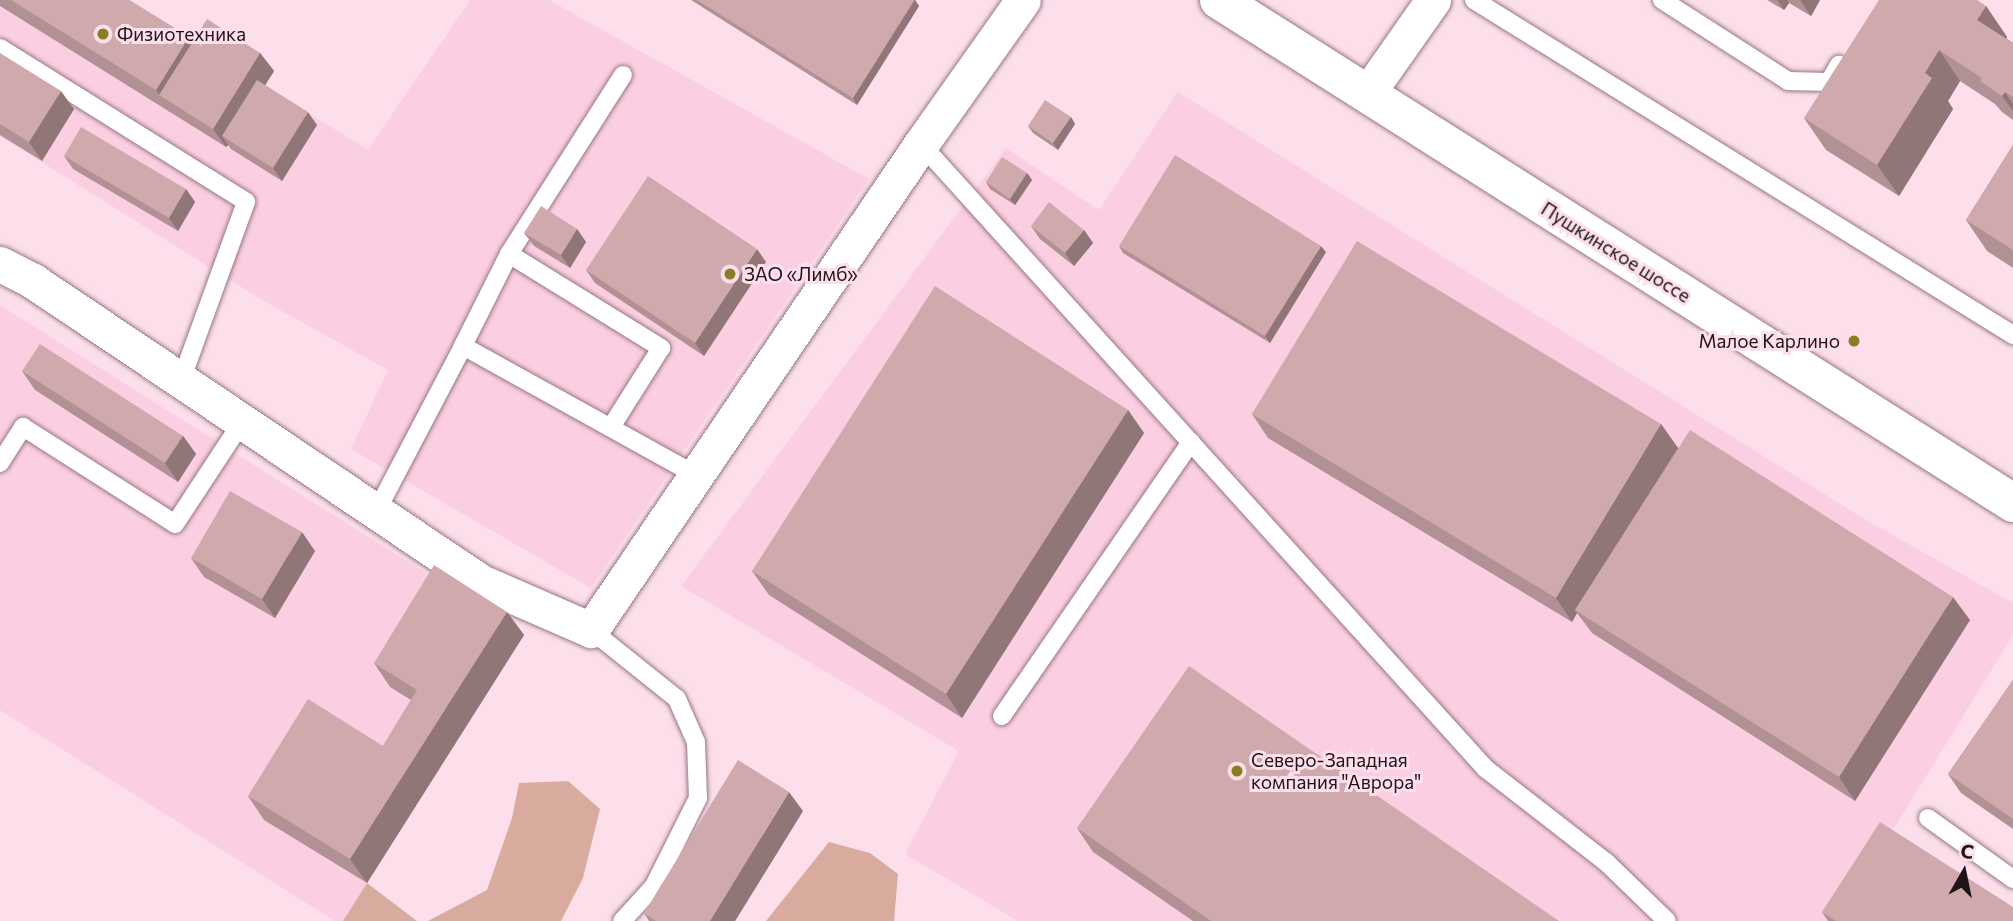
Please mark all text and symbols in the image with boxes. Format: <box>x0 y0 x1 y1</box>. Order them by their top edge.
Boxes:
place label: Физиотехника <box>117 23 246 45</box>
marker: Физиотехника <box>95 26 111 42</box>
street label: Пушкинское шоссе <box>1537 197 1695 307</box>
place label: ЗАО «Лимб» <box>744 263 858 285</box>
marker: ЗАО «Лимб» <box>722 266 738 282</box>
place label: Малое Карлино <box>1698 330 1840 352</box>
marker: Малое Карлино <box>1846 333 1862 349</box>
place label: Северо-Западная компания "Аврора" <box>1251 749 1421 793</box>
marker: Северо-Западная компания "Аврора" <box>1229 763 1245 779</box>
north arrow <box>1929 837 1999 907</box>
text: С <box>1959 838 1976 863</box>

